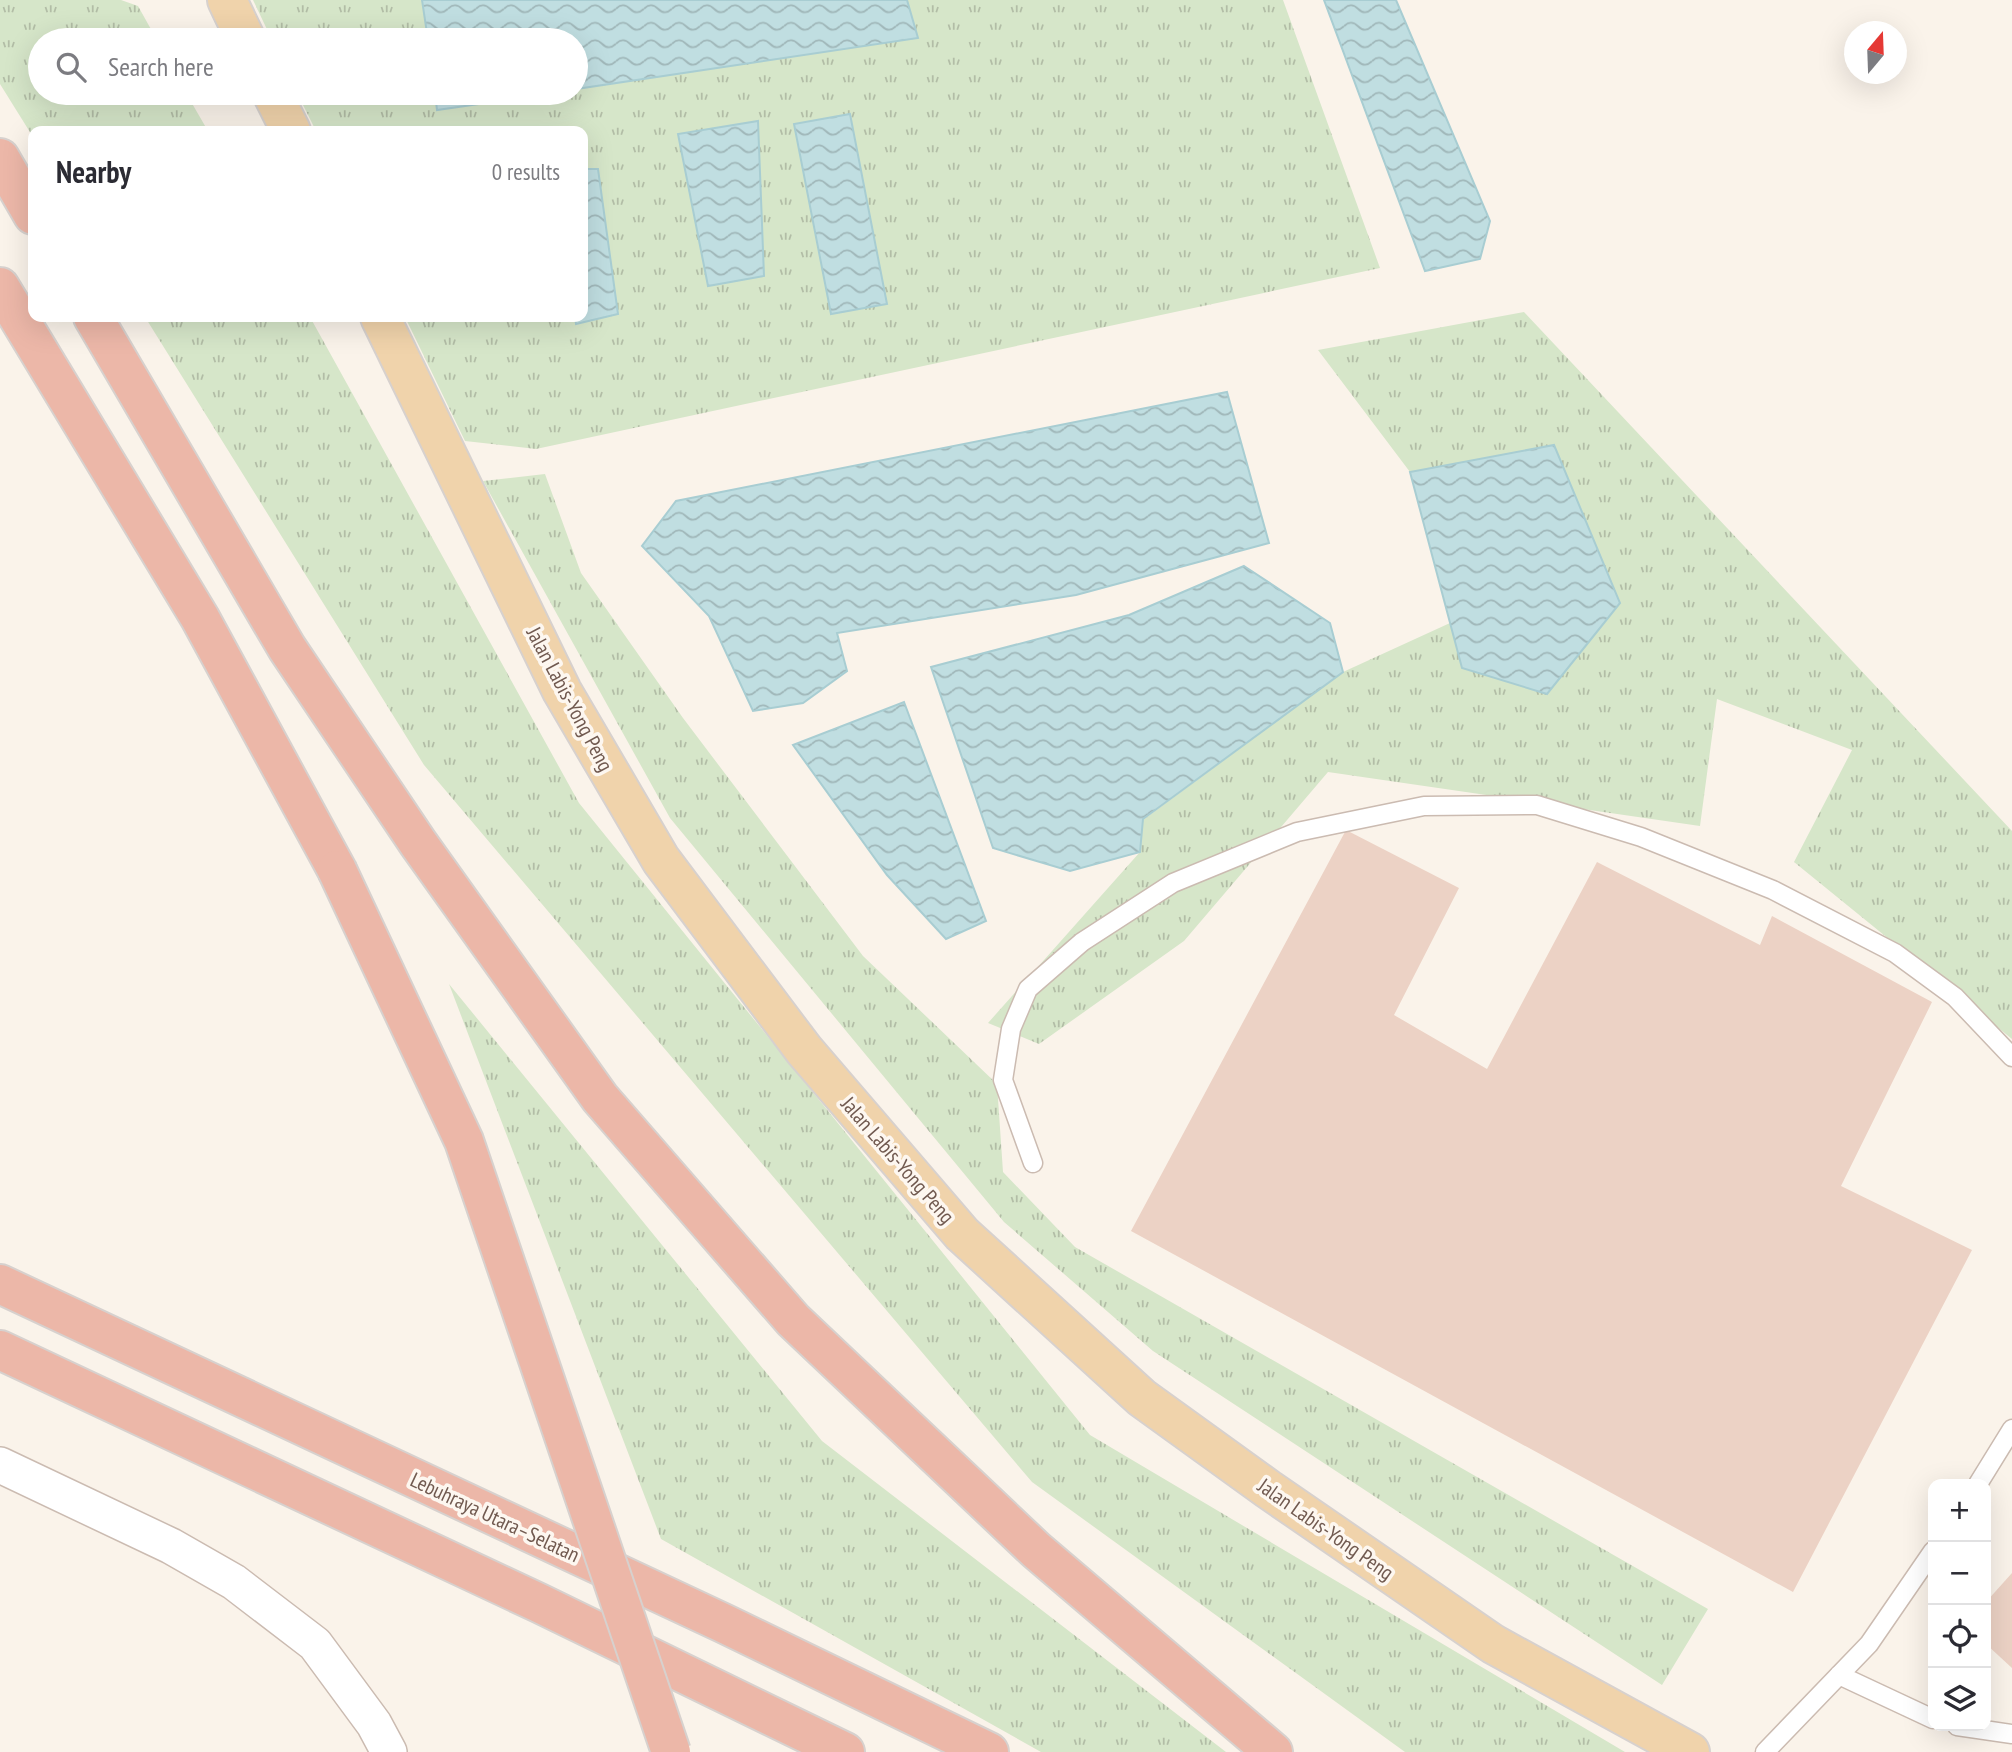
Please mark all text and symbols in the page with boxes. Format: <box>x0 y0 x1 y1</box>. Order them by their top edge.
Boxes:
north arrow <box>1844 21 1907 84</box>
search box <box>28 28 588 105</box>
icon: search <box>52 48 90 86</box>
text: Search here <box>108 50 214 83</box>
text: Nearby <box>56 152 131 191</box>
text: 0 results <box>492 157 560 186</box>
street label: Jalan Labis-Yong Peng <box>520 621 619 776</box>
street label: Jalan Labis-Yong Peng <box>835 1090 961 1229</box>
street label: Lebuhraya Utara–Selatan <box>406 1466 584 1568</box>
street label: Jalan Labis-Yong Peng <box>1252 1472 1399 1586</box>
map controls <box>1928 1479 1991 1731</box>
button: + <box>1928 1479 1991 1542</box>
button: − <box>1928 1542 1991 1605</box>
button: locate <box>1928 1605 1991 1668</box>
button: layers <box>1928 1668 1991 1731</box>

